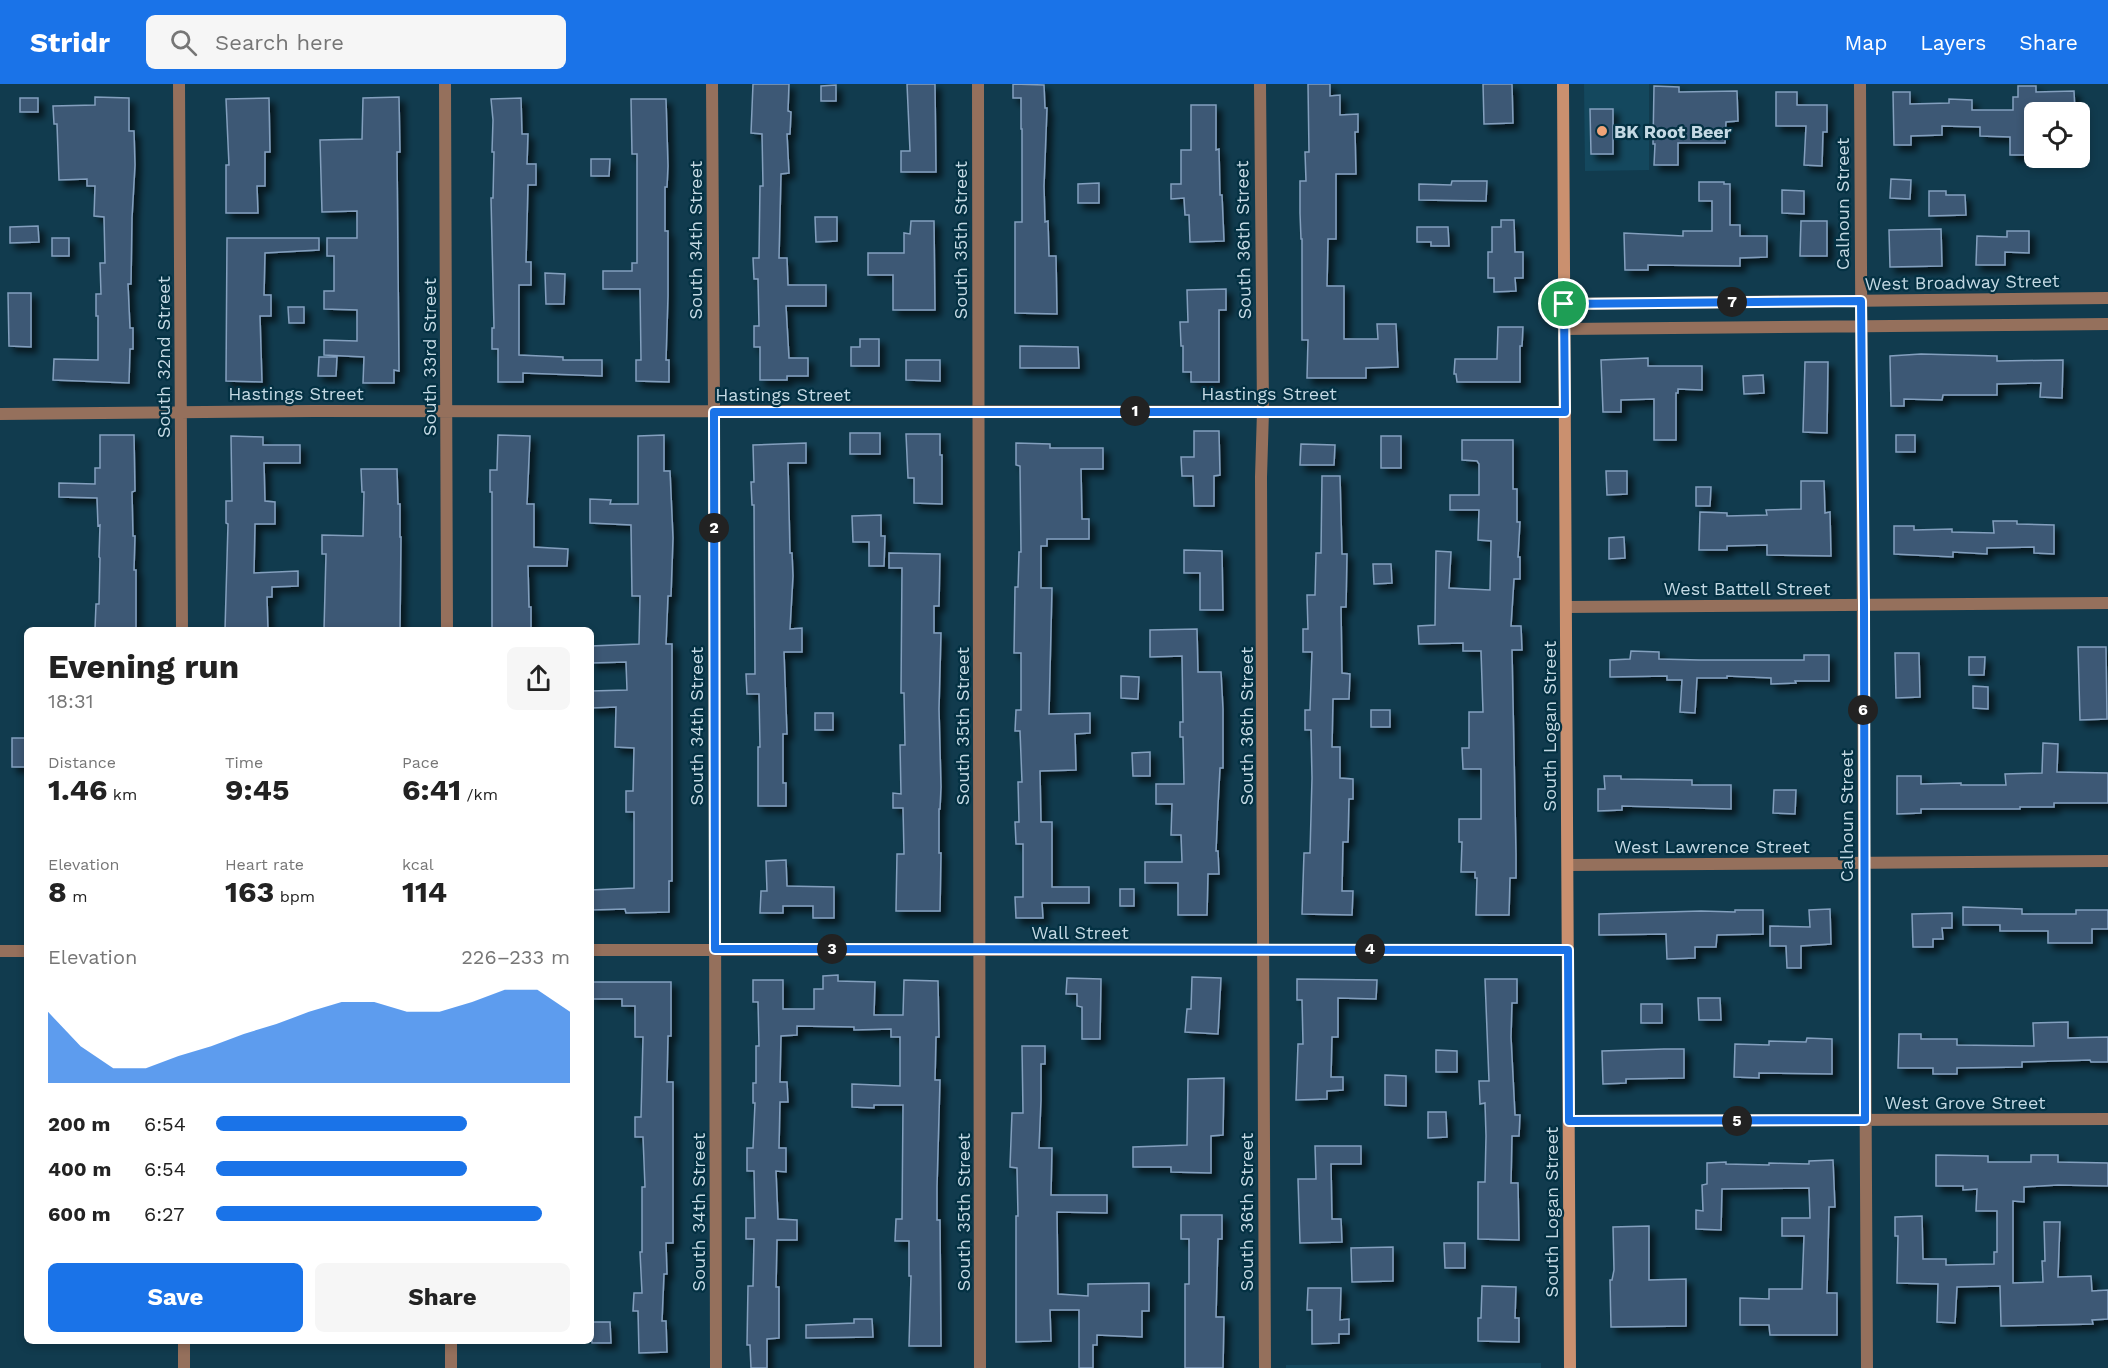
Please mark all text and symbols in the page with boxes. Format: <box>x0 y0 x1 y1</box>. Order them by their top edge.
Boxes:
search box <box>146 15 566 69</box>
text: Stridr <box>30 26 110 59</box>
icon: search <box>167 26 200 59</box>
text: Search here <box>215 30 344 55</box>
text: Map <box>1844 30 1887 55</box>
text: Layers <box>1920 30 1986 55</box>
text: Share <box>2019 30 2078 55</box>
map controls <box>2024 102 2090 168</box>
button: locate <box>2024 102 2090 168</box>
place label: BK Root Beer <box>1614 121 1732 142</box>
marker: BK Root Beer <box>1595 124 1609 138</box>
street label: Calhoun Street <box>1832 137 1853 270</box>
street label: South 34th Street <box>685 160 706 319</box>
street label: South 35th Street <box>950 160 971 319</box>
street label: South 36th Street <box>1231 160 1255 320</box>
street label: West Broadway Street <box>1864 270 2060 294</box>
street label: South 32nd Street <box>153 276 174 438</box>
street label: South 33rd Street <box>419 278 440 436</box>
pin <box>1538 278 1589 329</box>
icon: arrive <box>1547 287 1580 320</box>
pin: 7 <box>1717 287 1747 317</box>
text: 7 <box>1727 292 1737 311</box>
street label: Hastings Street <box>228 383 364 404</box>
street label: Hastings Street <box>1201 383 1337 404</box>
street label: Hastings Street <box>715 384 851 405</box>
pin: 1 <box>1120 396 1150 426</box>
text: 1 <box>1132 401 1138 420</box>
pin: 2 <box>699 513 729 543</box>
text: 2 <box>709 518 719 537</box>
street label: West Battell Street <box>1664 578 1831 599</box>
street label: South Logan Street <box>1539 640 1560 811</box>
street label: South 34th Street <box>686 646 707 805</box>
street label: South 35th Street <box>952 646 973 805</box>
street label: South 36th Street <box>1236 646 1257 805</box>
text: Evening run <box>48 647 239 686</box>
button: share <box>507 647 570 710</box>
text: 18:31 <box>48 689 94 713</box>
pin: 6 <box>1848 695 1878 725</box>
text: 6 <box>1858 700 1868 719</box>
street label: Calhoun Street <box>1836 749 1857 882</box>
text: Distance <box>48 753 116 772</box>
text: Time <box>225 753 263 772</box>
text: Pace <box>402 753 439 772</box>
text: 1.46 <box>48 772 107 807</box>
text: 9:45 <box>225 772 289 807</box>
text: 6:41 <box>402 772 461 807</box>
text: km <box>107 785 137 804</box>
text: /km <box>461 785 498 804</box>
street label: West Lawrence Street <box>1614 836 1810 857</box>
text: Elevation <box>48 855 119 874</box>
text: Heart rate <box>225 855 304 874</box>
text: kcal <box>402 855 434 874</box>
text: 8 <box>48 874 67 909</box>
text: 163 <box>225 874 274 909</box>
text: 114 <box>402 874 447 909</box>
text: m <box>67 887 88 906</box>
text: bpm <box>274 887 315 906</box>
street label: Wall Street <box>1031 922 1129 943</box>
pin: 3 <box>817 934 847 964</box>
pin: 4 <box>1355 934 1385 964</box>
text: 3 <box>827 939 837 958</box>
text: 4 <box>1365 939 1375 958</box>
text: Elevation <box>48 945 137 969</box>
text: 226–233 m <box>461 945 570 969</box>
street label: West Grove Street <box>1884 1092 2046 1113</box>
pin: 5 <box>1722 1106 1752 1136</box>
text: 5 <box>1732 1111 1742 1130</box>
text: 200 m <box>48 1112 110 1136</box>
text: 6:54 <box>144 1112 186 1136</box>
street label: South Logan Street <box>1541 1126 1562 1297</box>
street label: South 34th Street <box>688 1132 709 1291</box>
street label: South 35th Street <box>953 1132 974 1291</box>
street label: South 36th Street <box>1236 1132 1257 1291</box>
text: 400 m <box>48 1157 111 1181</box>
text: 6:54 <box>144 1157 186 1181</box>
text: 600 m <box>48 1202 111 1226</box>
text: 6:27 <box>144 1202 185 1226</box>
button: Save <box>48 1263 303 1332</box>
button: Share <box>315 1263 570 1332</box>

